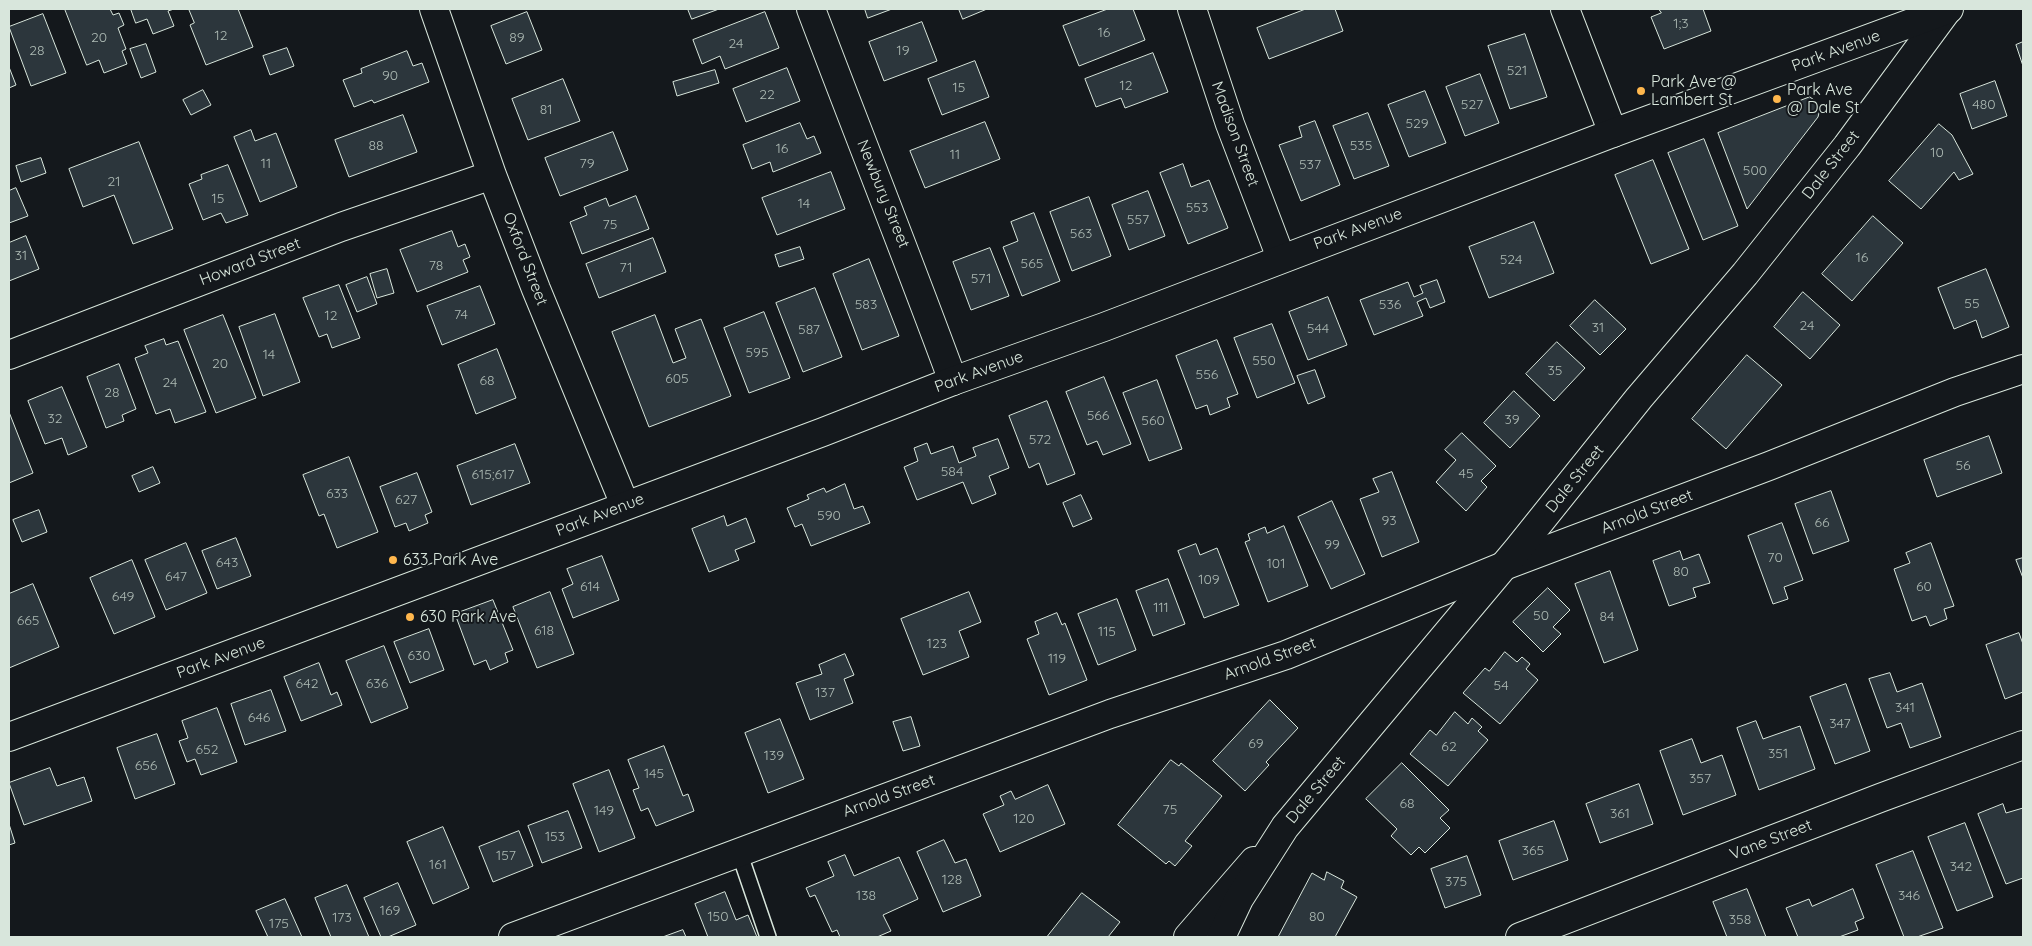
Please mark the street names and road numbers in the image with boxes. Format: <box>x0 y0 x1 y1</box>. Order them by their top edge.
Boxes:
street label: Park Avenue <box>1789 26 1883 76</box>
street label: Madison Street <box>1207 79 1263 189</box>
street label: Dale Street <box>1798 127 1864 203</box>
street label: Newbury Street <box>853 137 913 251</box>
street label: Park Avenue <box>1311 204 1405 254</box>
street label: Oxford Street <box>498 210 552 308</box>
street label: Howard Street <box>197 234 303 290</box>
street label: Park Avenue <box>932 347 1026 397</box>
street label: Dale Street <box>1542 441 1608 517</box>
street label: Arnold Street <box>1598 486 1696 538</box>
street label: Park Avenue <box>553 489 647 541</box>
street label: Park Avenue <box>174 633 268 683</box>
street label: Arnold Street <box>1221 633 1319 685</box>
street label: Dale Street <box>1282 752 1350 828</box>
street label: Arnold Street <box>840 770 938 822</box>
street label: Vane Street <box>1727 816 1815 864</box>

